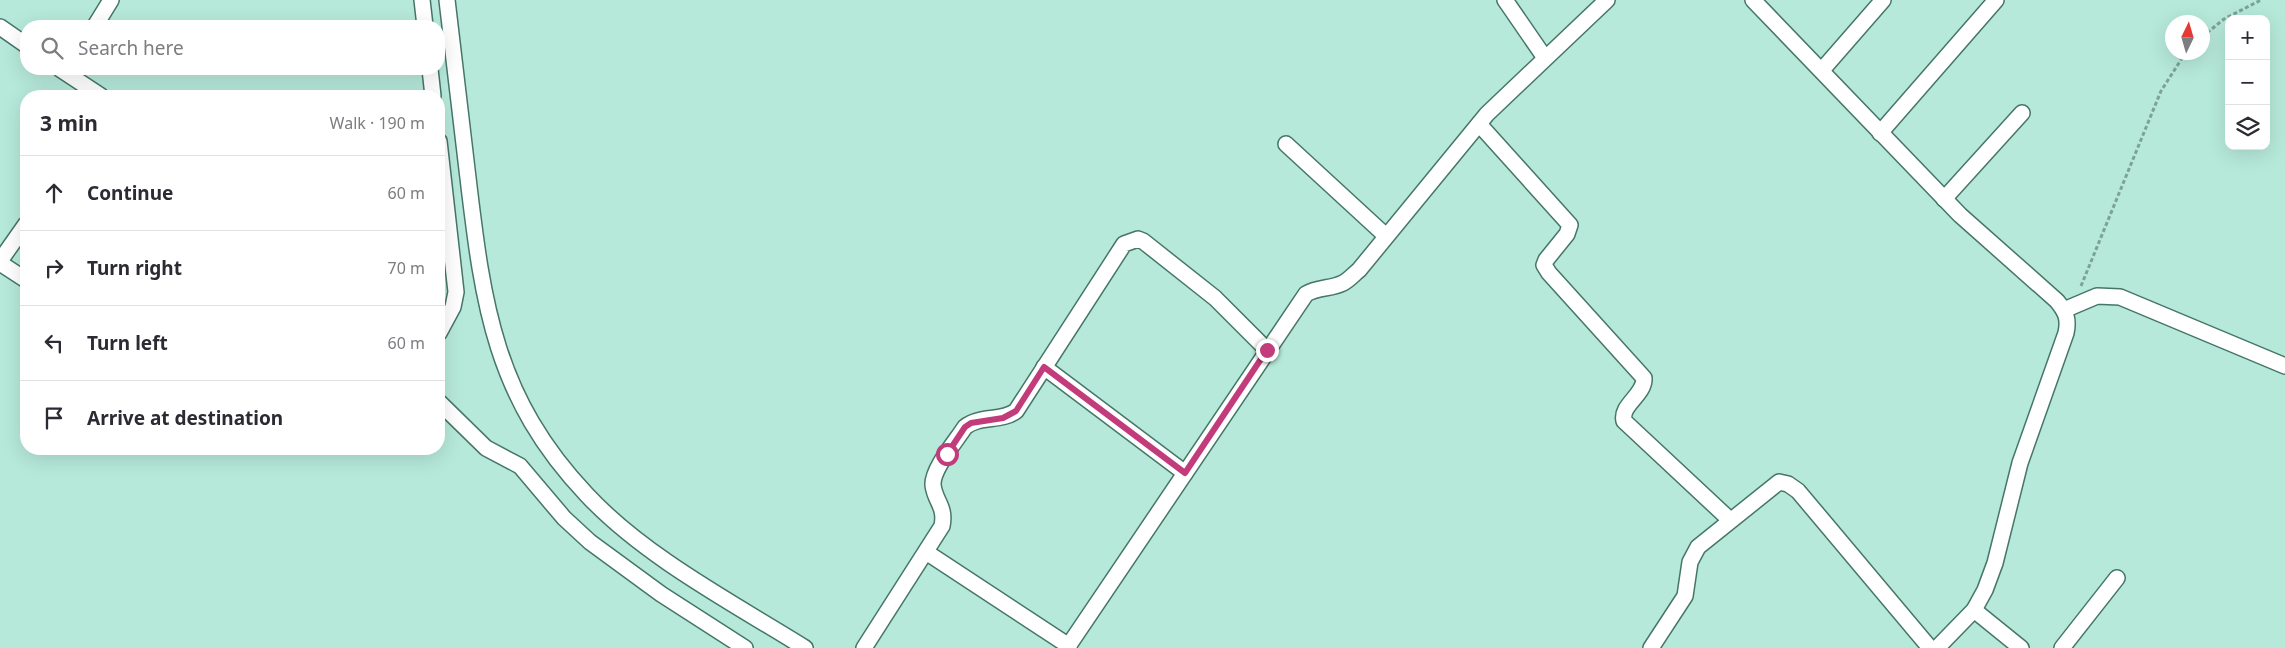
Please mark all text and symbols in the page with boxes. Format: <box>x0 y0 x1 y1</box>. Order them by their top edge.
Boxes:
north arrow <box>2165 15 2210 60</box>
map controls <box>2225 15 2270 150</box>
button: + <box>2225 15 2270 60</box>
search box <box>20 20 445 75</box>
icon: search <box>38 34 66 62</box>
text: Search here <box>78 35 184 61</box>
button: − <box>2225 60 2270 105</box>
button: layers <box>2225 105 2270 150</box>
text: 3 min <box>40 109 98 137</box>
text: Walk · 190 m <box>330 112 425 134</box>
icon: ahead <box>40 179 68 207</box>
text: Continue <box>87 180 173 206</box>
text: 60 m <box>388 182 425 204</box>
icon: right <box>40 254 68 282</box>
text: Turn right <box>87 255 182 281</box>
text: 70 m <box>388 257 425 279</box>
icon: left <box>40 329 68 357</box>
text: Turn left <box>87 330 168 356</box>
text: 60 m <box>388 332 425 354</box>
route end <box>1256 339 1279 362</box>
icon: arrive <box>40 404 68 432</box>
text: Arrive at destination <box>87 405 283 431</box>
route start <box>936 443 959 466</box>

